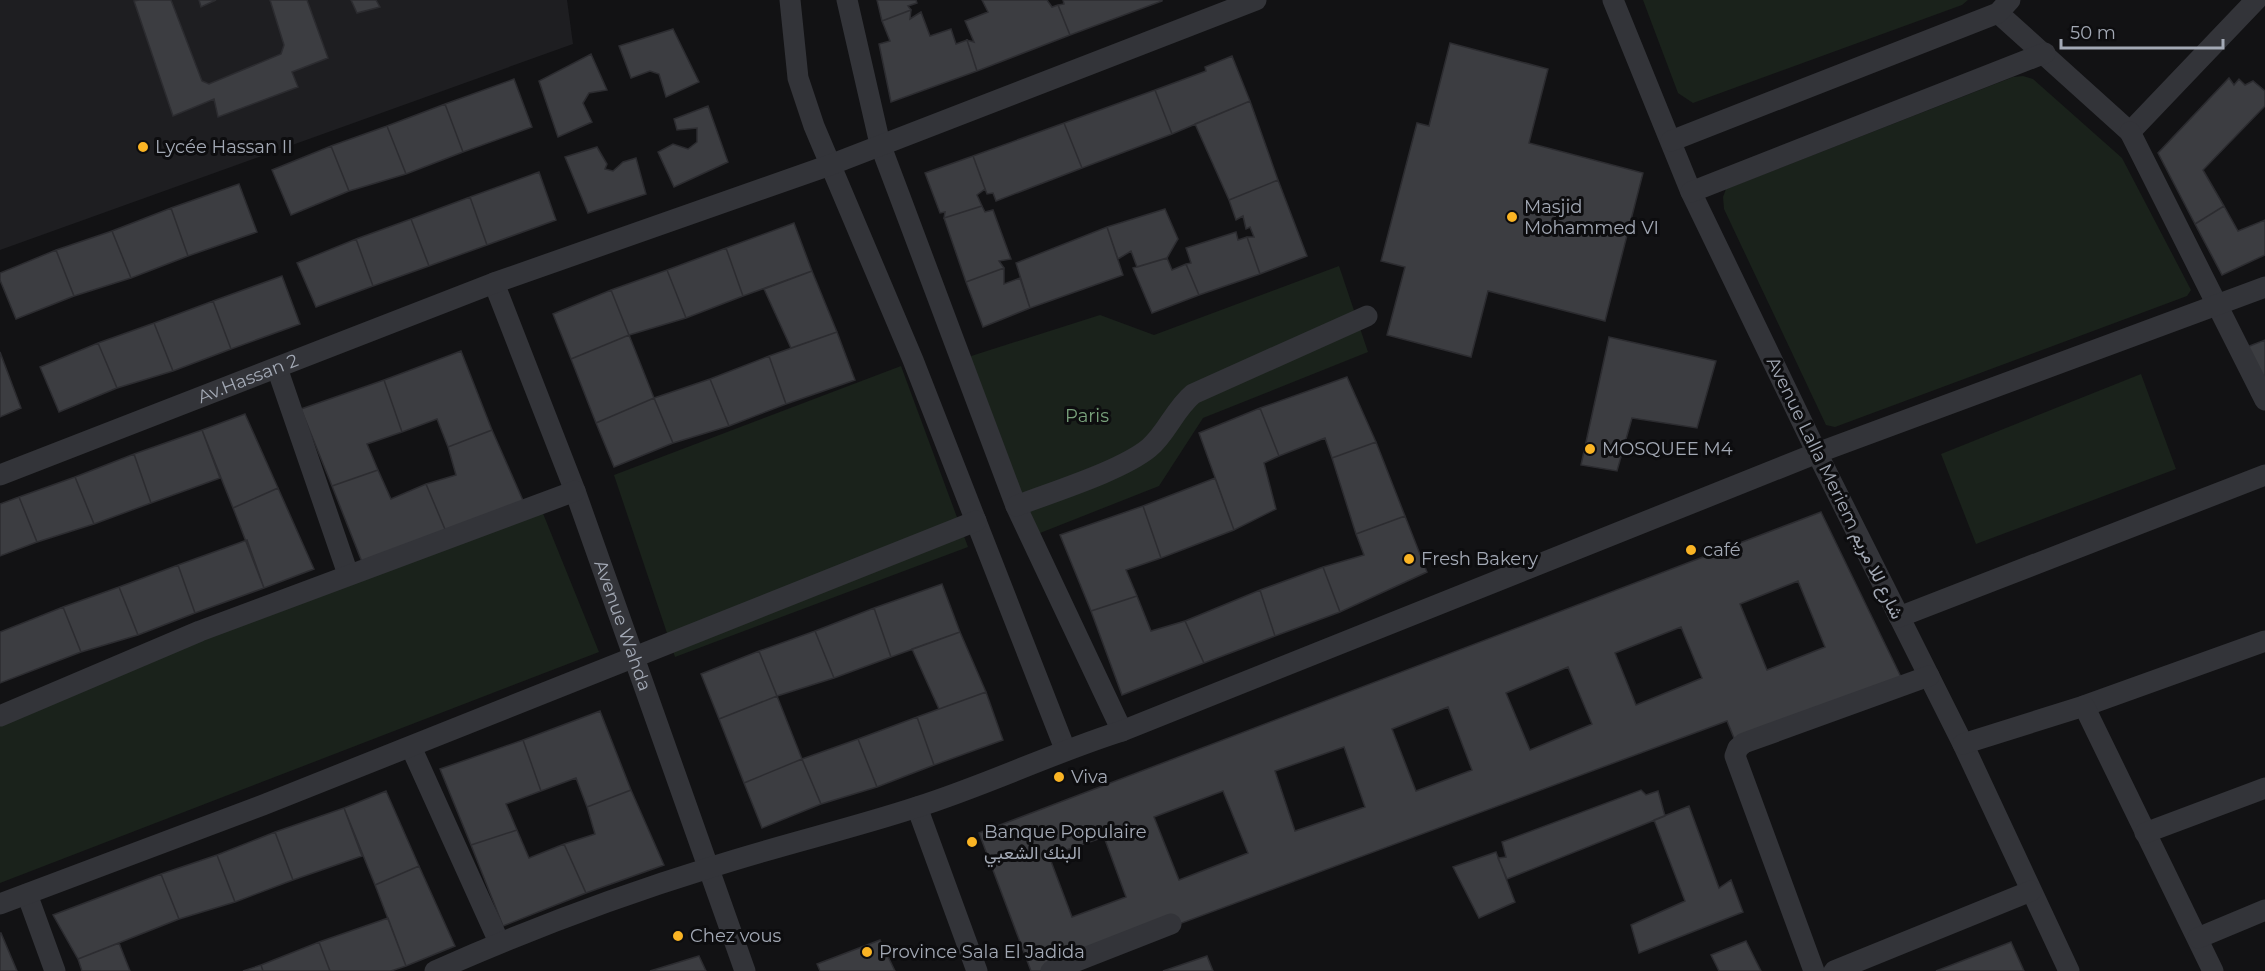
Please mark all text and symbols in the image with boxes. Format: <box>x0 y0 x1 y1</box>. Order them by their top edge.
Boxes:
scale bar <box>2061 12 2223 50</box>
text: 50 m <box>2070 22 2116 44</box>
place label: Lycée Hassan II <box>155 136 293 158</box>
marker: Lycée Hassan II <box>136 140 150 154</box>
place label: Masjid Mohammed VI <box>1524 196 1659 239</box>
marker: Masjid Mohammed VI <box>1505 210 1519 224</box>
street label: Av.Hassan 2 <box>195 349 301 408</box>
street label: Avenue Lalla Meriem شارع للا مريم <box>1761 353 1908 623</box>
park label: Paris <box>1065 405 1109 427</box>
place label: MOSQUEE M4 <box>1602 438 1733 460</box>
marker: MOSQUEE M4 <box>1583 442 1597 456</box>
place label: café <box>1703 539 1741 561</box>
marker: café <box>1684 543 1698 557</box>
place label: Fresh Bakery <box>1421 548 1538 570</box>
marker: Fresh Bakery <box>1402 552 1416 566</box>
street label: Avenue Wahda <box>589 557 656 694</box>
place label: Viva <box>1071 766 1108 788</box>
marker: Viva <box>1052 770 1066 784</box>
place label: Banque Populaire البنك الشعبي <box>984 821 1147 868</box>
marker: Banque Populaire البنك الشعبي <box>965 835 979 849</box>
place label: Chez vous <box>690 925 781 947</box>
marker: Chez vous <box>671 929 685 943</box>
place label: Province Sala El Jadida <box>879 941 1085 963</box>
marker: Province Sala El Jadida <box>860 945 874 959</box>

